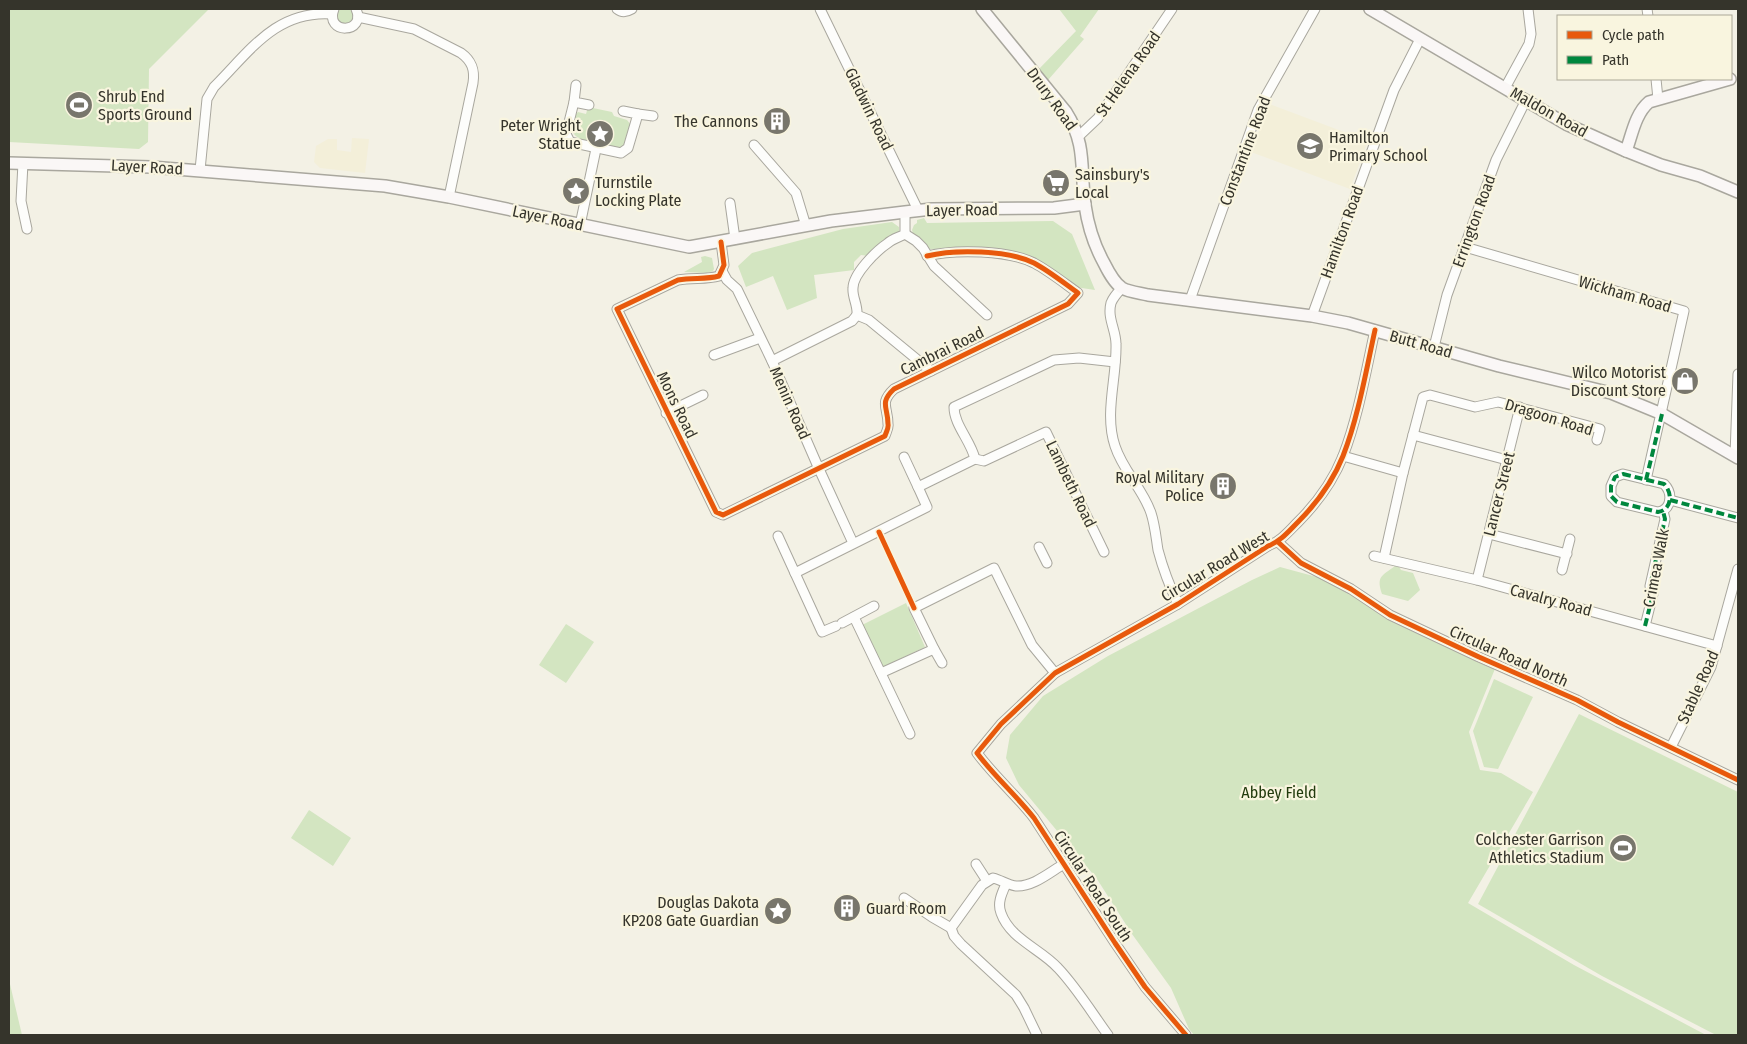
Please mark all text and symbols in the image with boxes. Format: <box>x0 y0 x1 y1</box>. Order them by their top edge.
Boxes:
legend <box>1557 15 1732 80</box>
text: Cycle path <box>1602 26 1665 44</box>
street label: St Helena Road <box>1092 28 1164 120</box>
text: Path <box>1602 51 1629 69</box>
street label: Drury Road <box>1023 64 1081 134</box>
street label: Gladwin Road <box>841 65 897 153</box>
street label: Maldon Road <box>1507 83 1591 141</box>
place label: Shrub End Sports Ground <box>98 87 192 124</box>
sports icon: Shrub End Sports Ground <box>64 90 94 120</box>
street label: Constantine Road <box>1215 94 1275 208</box>
building icon: The Cannons <box>762 106 792 136</box>
place label: The Cannons <box>674 112 758 131</box>
place label: Peter Wright Statue <box>500 116 582 153</box>
place icon: Peter Wright Statue <box>585 119 615 149</box>
place label: Hamilton Primary School <box>1329 128 1428 165</box>
school or university icon: Hamilton Primary School <box>1295 131 1325 161</box>
street label: Layer Road <box>111 156 183 178</box>
place label: Sainsbury's Local <box>1075 165 1150 202</box>
supermarket icon: Sainsbury's Local <box>1041 168 1071 198</box>
street label: Errington Road <box>1448 172 1500 270</box>
place label: Turnstile Locking Plate <box>595 173 681 210</box>
place icon: Turnstile Locking Plate <box>561 176 591 206</box>
street label: Hamilton Road <box>1317 183 1367 281</box>
street label: Layer Road <box>926 200 998 220</box>
street label: Layer Road <box>511 201 585 235</box>
street label: Wickham Road <box>1576 272 1674 316</box>
street label: Cambrai Road <box>897 323 987 379</box>
street label: Butt Road <box>1387 326 1455 362</box>
place label: Wilco Motorist Discount Store <box>1571 363 1667 400</box>
street label: Menin Road <box>766 364 814 442</box>
shop icon: Wilco Motorist Discount Store <box>1670 366 1700 396</box>
street label: Mons Road <box>653 368 701 442</box>
street label: Dragoon Road <box>1502 395 1596 439</box>
street label: Lambeth Road <box>1042 438 1100 530</box>
street label: Lancer Street <box>1479 449 1519 538</box>
place label: Royal Military Police <box>1115 468 1205 505</box>
building icon: Royal Military Police <box>1208 471 1238 501</box>
street label: Circular Road West <box>1158 526 1273 606</box>
street label: Crimea Walk <box>1639 526 1673 609</box>
street label: Cavalry Road <box>1508 580 1594 620</box>
street label: Circular Road North <box>1447 621 1571 691</box>
street label: Stable Road <box>1673 647 1723 727</box>
park label: Abbey Field <box>1241 783 1317 802</box>
street label: Circular Road South <box>1050 827 1136 945</box>
place label: Colchester Garrison Athletics Stadium <box>1475 830 1604 867</box>
sports icon: Colchester Garrison Athletics Stadium <box>1608 833 1638 863</box>
place label: Douglas Dakota KP208 Gate Guardian <box>622 893 759 930</box>
building icon: Guard Room <box>832 893 862 923</box>
place icon: Douglas Dakota KP208 Gate Guardian <box>763 896 793 926</box>
place label: Guard Room <box>866 899 946 918</box>

